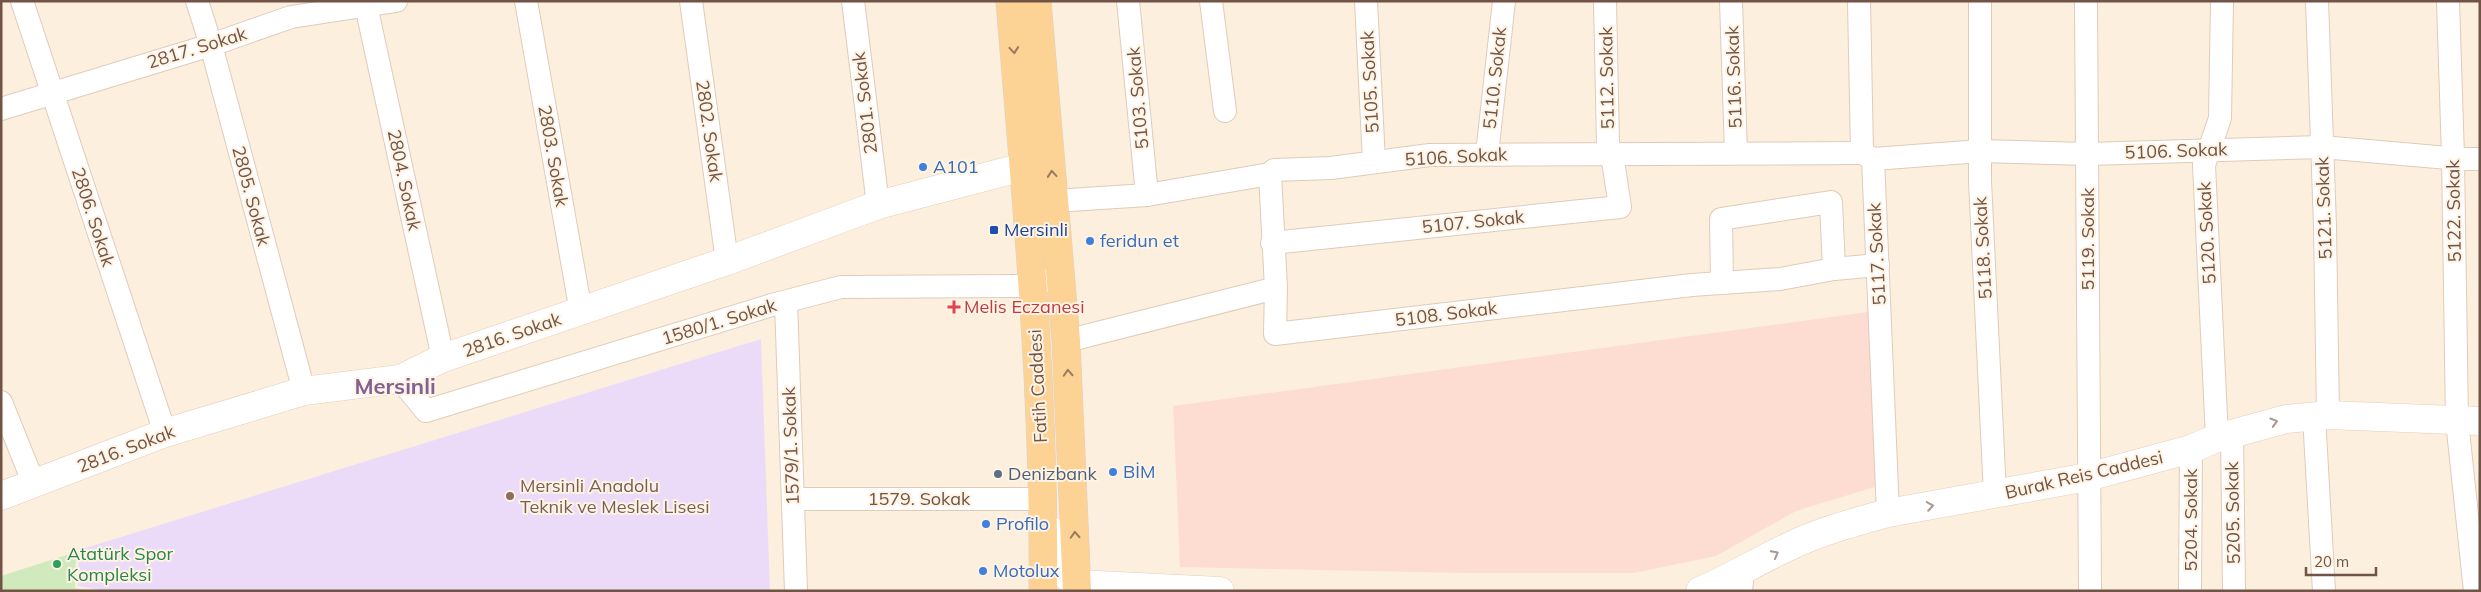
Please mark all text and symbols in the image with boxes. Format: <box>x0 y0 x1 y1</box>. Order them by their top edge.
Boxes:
street label: 2817. Sokak <box>144 21 250 74</box>
street label: 5110. Sokak <box>1478 25 1511 130</box>
street label: 5116. Sokak <box>1720 25 1747 129</box>
street label: 5112. Sokak <box>1594 26 1619 130</box>
street label: 5105. Sokak <box>1355 29 1384 134</box>
street label: 5103. Sokak <box>1122 45 1153 150</box>
one-way arrow <box>1008 46 1019 54</box>
street label: 2801. Sokak <box>847 50 882 155</box>
street label: 2802. Sokak <box>691 78 728 184</box>
street label: 2803. Sokak <box>533 103 574 209</box>
street label: 2804. Sokak <box>383 127 427 233</box>
street label: 5106. Sokak <box>2124 137 2228 164</box>
street label: 5106. Sokak <box>1404 142 1509 171</box>
street label: 2805. Sokak <box>227 143 276 249</box>
place label: A101 <box>933 155 979 178</box>
street label: 5121. Sokak <box>2310 156 2337 260</box>
street label: 5122. Sokak <box>2441 159 2466 263</box>
marker: A101 <box>917 161 929 173</box>
street label: 2806. Sokak <box>67 164 121 270</box>
one-way arrow <box>1046 170 1057 178</box>
street label: 5120. Sokak <box>2192 180 2221 285</box>
street label: 5119. Sokak <box>2076 187 2099 290</box>
street label: 5118. Sokak <box>1968 195 1997 300</box>
street label: 5117. Sokak <box>1862 201 1891 306</box>
street label: 5107. Sokak <box>1421 205 1526 238</box>
place label: Mersinli <box>1004 218 1068 241</box>
marker: Mersinli <box>988 224 1000 236</box>
place label: feridun et <box>1100 229 1179 252</box>
marker: feridun et <box>1084 235 1096 247</box>
street label: 1580/1. Sokak <box>659 293 780 350</box>
place label: Melis Eczanesi <box>964 295 1084 318</box>
street label: 5108. Sokak <box>1394 296 1499 331</box>
marker: Melis Eczanesi <box>948 301 960 313</box>
street label: 2816. Sokak <box>460 307 565 362</box>
street label: Fatih Caddesi <box>1023 329 1052 443</box>
one-way arrow <box>1062 369 1073 377</box>
district label: Mersinli <box>354 372 436 400</box>
street label: 1579/1. Sokak <box>777 386 804 506</box>
one-way arrow <box>2269 418 2277 428</box>
street label: 2816. Sokak <box>74 419 179 478</box>
street label: Burak Reis Caddesi <box>2003 445 2165 504</box>
place label: BİM <box>1123 460 1155 483</box>
street label: 5205. Sokak <box>2220 461 2245 565</box>
place label: Denizbank <box>1008 462 1098 485</box>
marker: BİM <box>1107 466 1119 478</box>
marker: Denizbank <box>992 468 1004 480</box>
street label: 5204. Sokak <box>2179 468 2202 571</box>
place label: Mersinli Anadolu Teknik ve Meslek Lisesi <box>520 474 710 518</box>
street label: 1579. Sokak <box>868 487 971 510</box>
marker: Mersinli Anadolu Teknik ve Meslek Lisesi <box>504 490 516 502</box>
one-way arrow <box>1926 501 1934 512</box>
place label: Profilo <box>996 512 1049 535</box>
marker: Profilo <box>980 518 992 530</box>
one-way arrow <box>1070 531 1080 539</box>
place label: Atatürk Spor Kompleksi <box>67 542 174 586</box>
scale bar <box>2306 544 2376 576</box>
one-way arrow <box>1770 550 1779 560</box>
text: 20 m <box>2314 552 2349 571</box>
marker: Atatürk Spor Kompleksi <box>51 558 63 570</box>
place label: Motolux <box>993 559 1060 582</box>
marker: Motolux <box>977 565 989 577</box>

